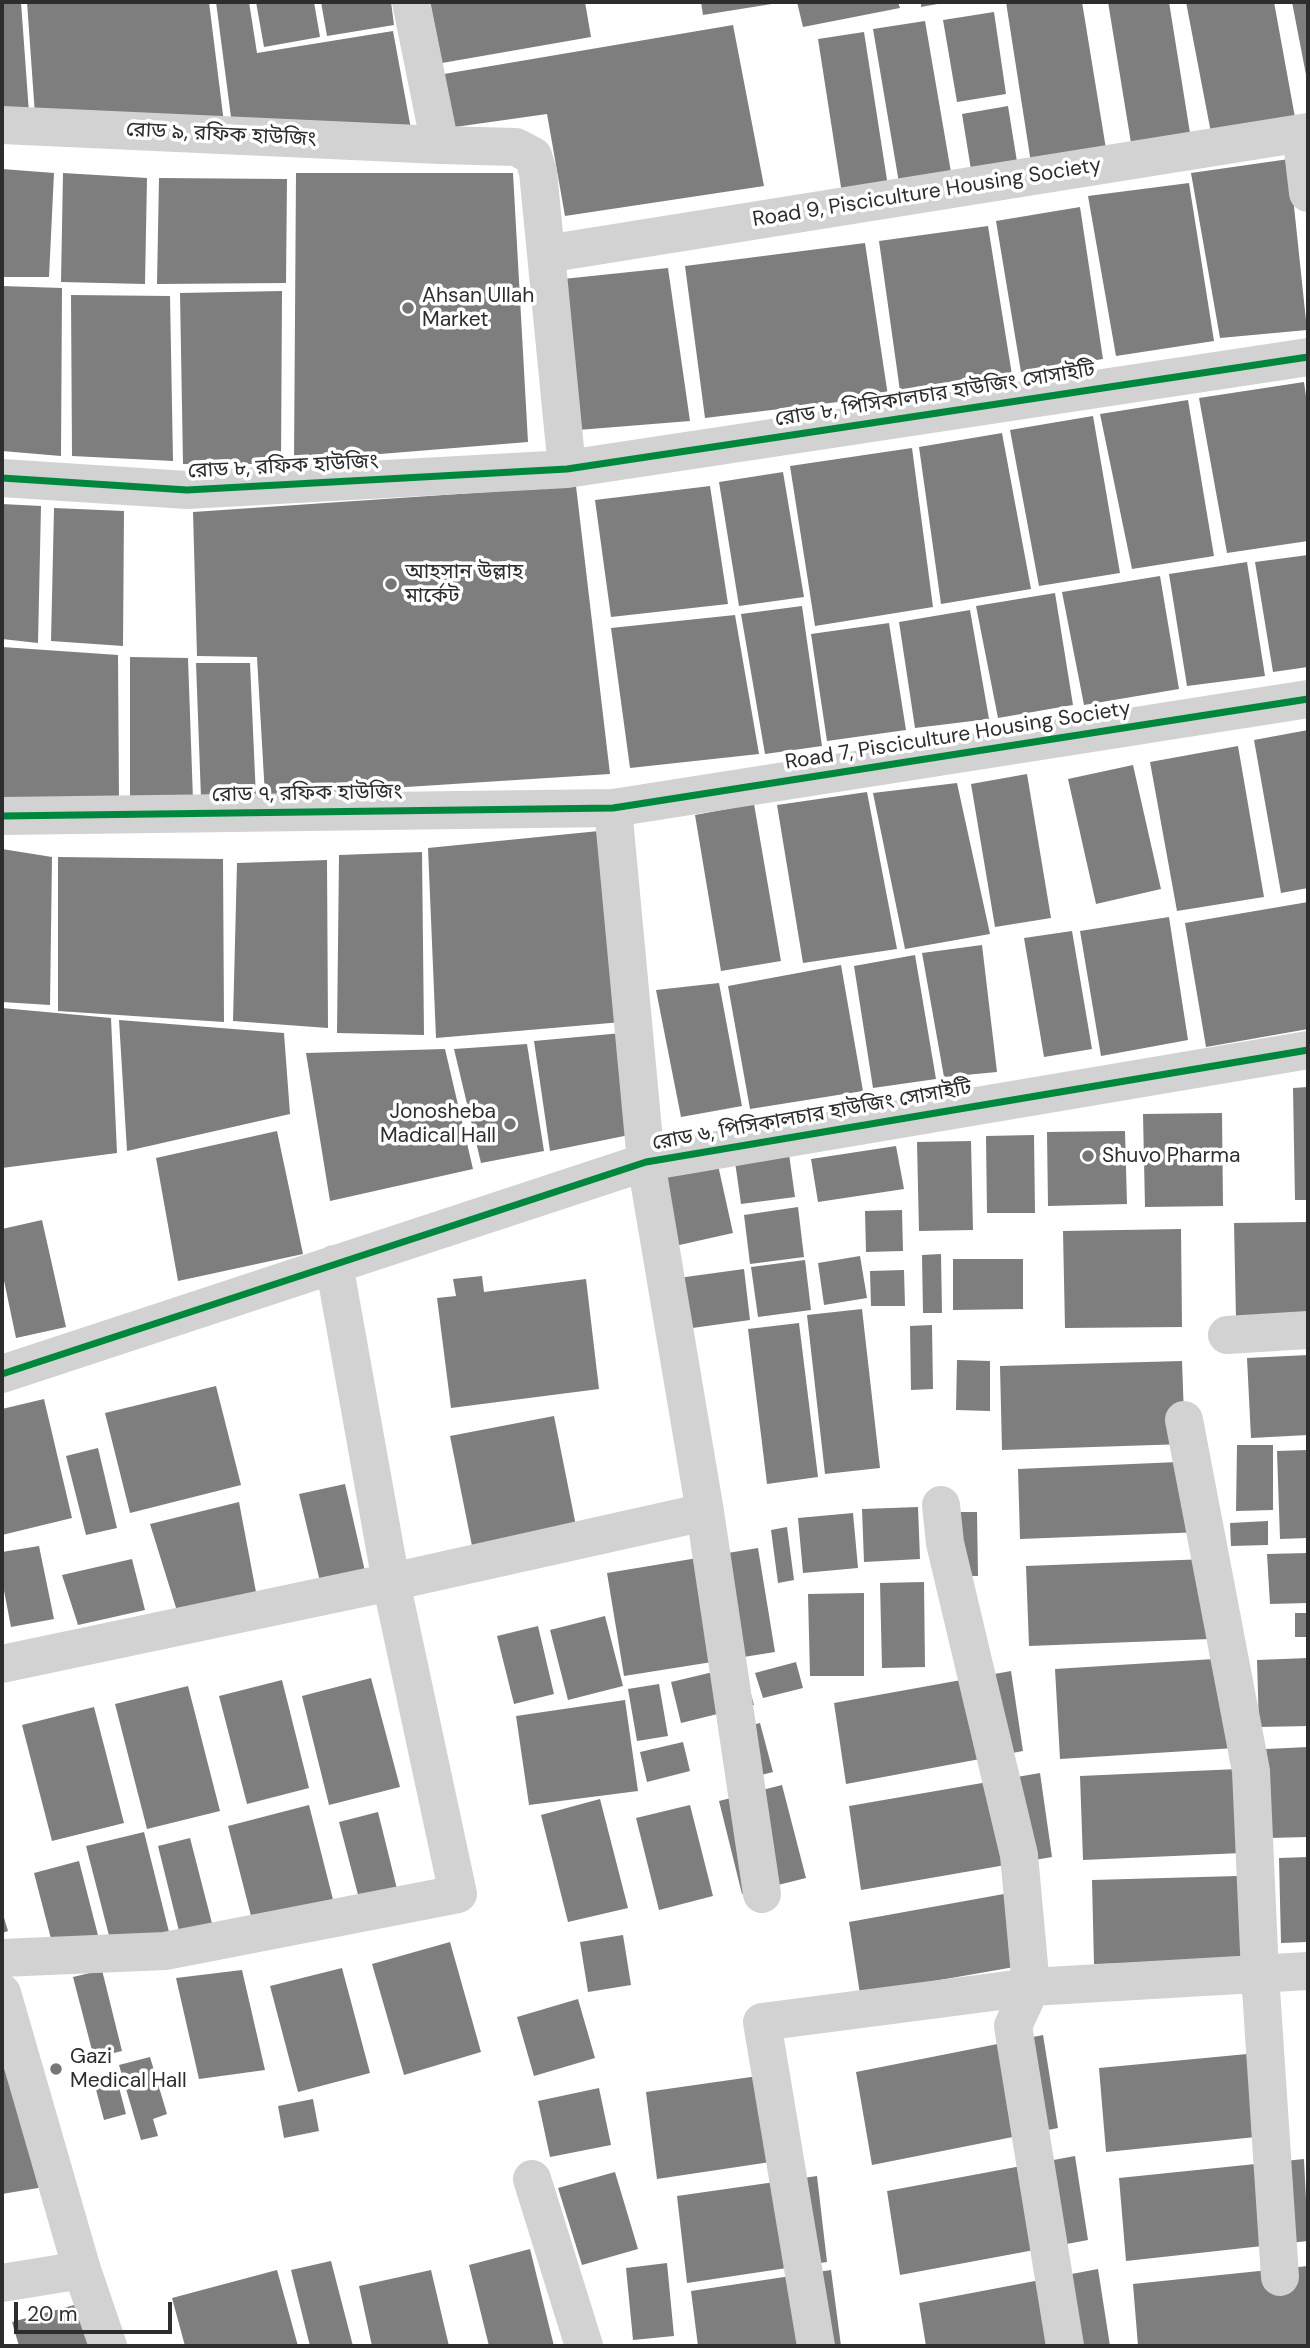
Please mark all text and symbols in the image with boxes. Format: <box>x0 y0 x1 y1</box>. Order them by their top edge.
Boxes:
street label: রোড ৯, রফিক হাউজিং <box>125 117 317 153</box>
street label: Road 9, Pisciculture Housing Society <box>751 153 1103 233</box>
place label: Ahsan Ullah Market <box>422 283 534 333</box>
marker: Ahsan Ullah Market <box>400 300 416 316</box>
street label: রোড ৮, পিসিকালচার হাউজিং সোসাইটি <box>773 357 1097 433</box>
street label: রোড ৮, রফিক হাউজিং <box>187 449 379 485</box>
place label: আহসান উল্লাহ মার্কেট <box>405 559 523 609</box>
marker: আহসান উল্লাহ মার্কেট <box>383 576 399 592</box>
street label: Road 7, Pisciculture Housing Society <box>783 696 1133 776</box>
street label: রোড ৭, রফিক হাউজিং <box>211 780 403 808</box>
street label: রোড ৬, পিসিকালচার হাউজিং সোসাইটি <box>650 1075 974 1157</box>
place label: Jonosheba Madical Hall <box>380 1099 496 1149</box>
marker: Jonosheba Madical Hall <box>502 1116 518 1132</box>
place label: Shuvo Pharma <box>1102 1143 1240 1169</box>
marker: Shuvo Pharma <box>1080 1148 1096 1164</box>
place label: Gazi Medical Hall <box>70 2044 187 2094</box>
marker: Gazi Medical Hall <box>48 2061 64 2077</box>
scale bar <box>18 2288 175 2332</box>
text: 20 m <box>27 2300 78 2328</box>

